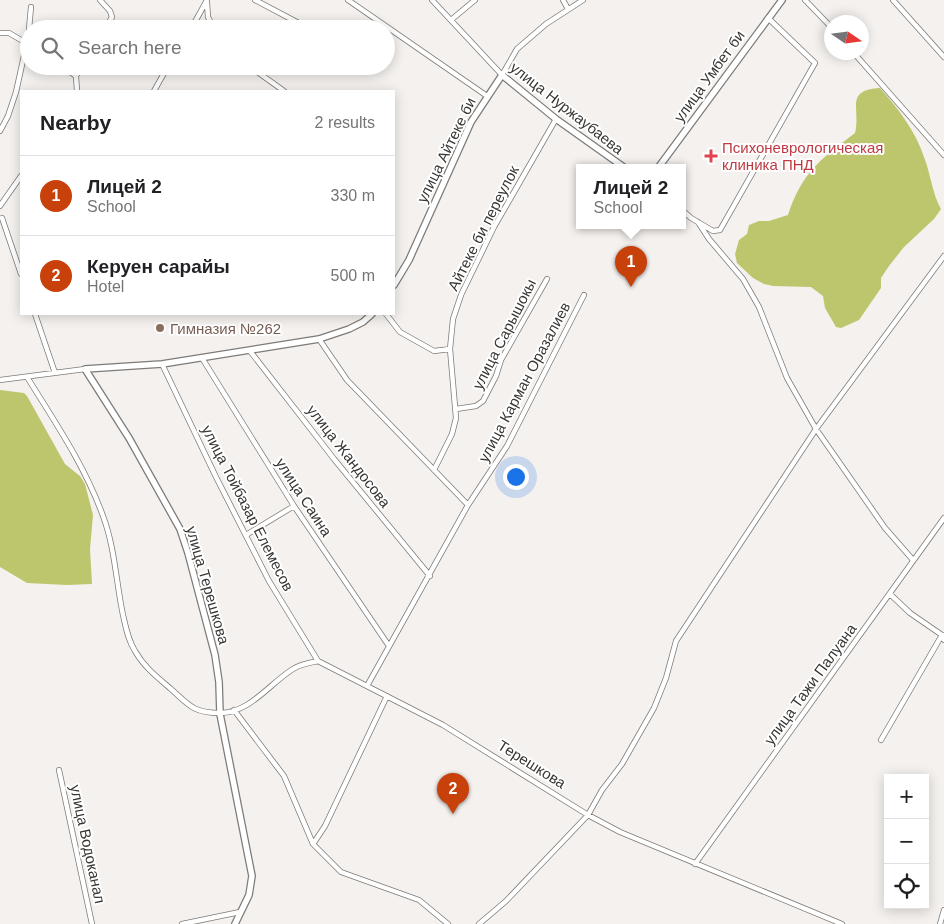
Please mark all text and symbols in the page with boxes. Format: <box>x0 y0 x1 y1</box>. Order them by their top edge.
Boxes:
north arrow <box>824 15 869 60</box>
search box <box>20 20 395 75</box>
street label: улица Умбет би <box>670 27 748 125</box>
icon: search <box>38 34 66 62</box>
text: Search here <box>78 37 182 58</box>
street label: улица Нуржаубаева <box>507 59 627 158</box>
street label: улица Айтеке би <box>413 95 479 205</box>
text: Nearby <box>40 111 111 134</box>
text: 2 results <box>315 114 375 131</box>
place label: Психоневрологическая клиника ПНД <box>722 139 883 173</box>
marker: Психоневрологическая клиника ПНД <box>704 149 718 163</box>
street label: Айтеке би переулок <box>444 162 522 293</box>
popup <box>576 164 686 229</box>
text: Лицей 2 <box>87 176 162 197</box>
text: Лицей 2 <box>594 177 668 198</box>
text: 1 <box>52 187 60 204</box>
text: 330 m <box>331 187 375 204</box>
text: School <box>87 198 136 215</box>
text: School <box>594 199 643 216</box>
pin: 1 <box>615 246 647 287</box>
text: Керуен сарайы <box>87 256 230 277</box>
text: 2 <box>52 267 60 284</box>
text: 500 m <box>331 267 375 284</box>
street label: улица Сарышокы <box>469 276 539 392</box>
text: Hotel <box>87 278 124 295</box>
street label: улица Карман Оразалиев <box>475 299 573 465</box>
place label: Гимназия №262 <box>170 320 281 337</box>
marker: Гимназия №262 <box>154 322 166 334</box>
street label: улица Жандосова <box>304 401 395 511</box>
street label: улица Тойбазар Елемесов <box>199 422 297 594</box>
street label: улица Саина <box>272 455 336 540</box>
your location <box>503 464 529 490</box>
street label: улица Терешкова <box>183 524 233 647</box>
street label: улица Тажи Палуана <box>761 620 860 748</box>
street label: Терешкова <box>495 736 570 792</box>
pin: 2 <box>437 773 469 814</box>
map controls <box>884 774 929 909</box>
button: + <box>884 774 929 819</box>
street label: улица Водоканал <box>67 783 109 905</box>
button: − <box>884 819 929 864</box>
button: locate <box>884 864 929 909</box>

